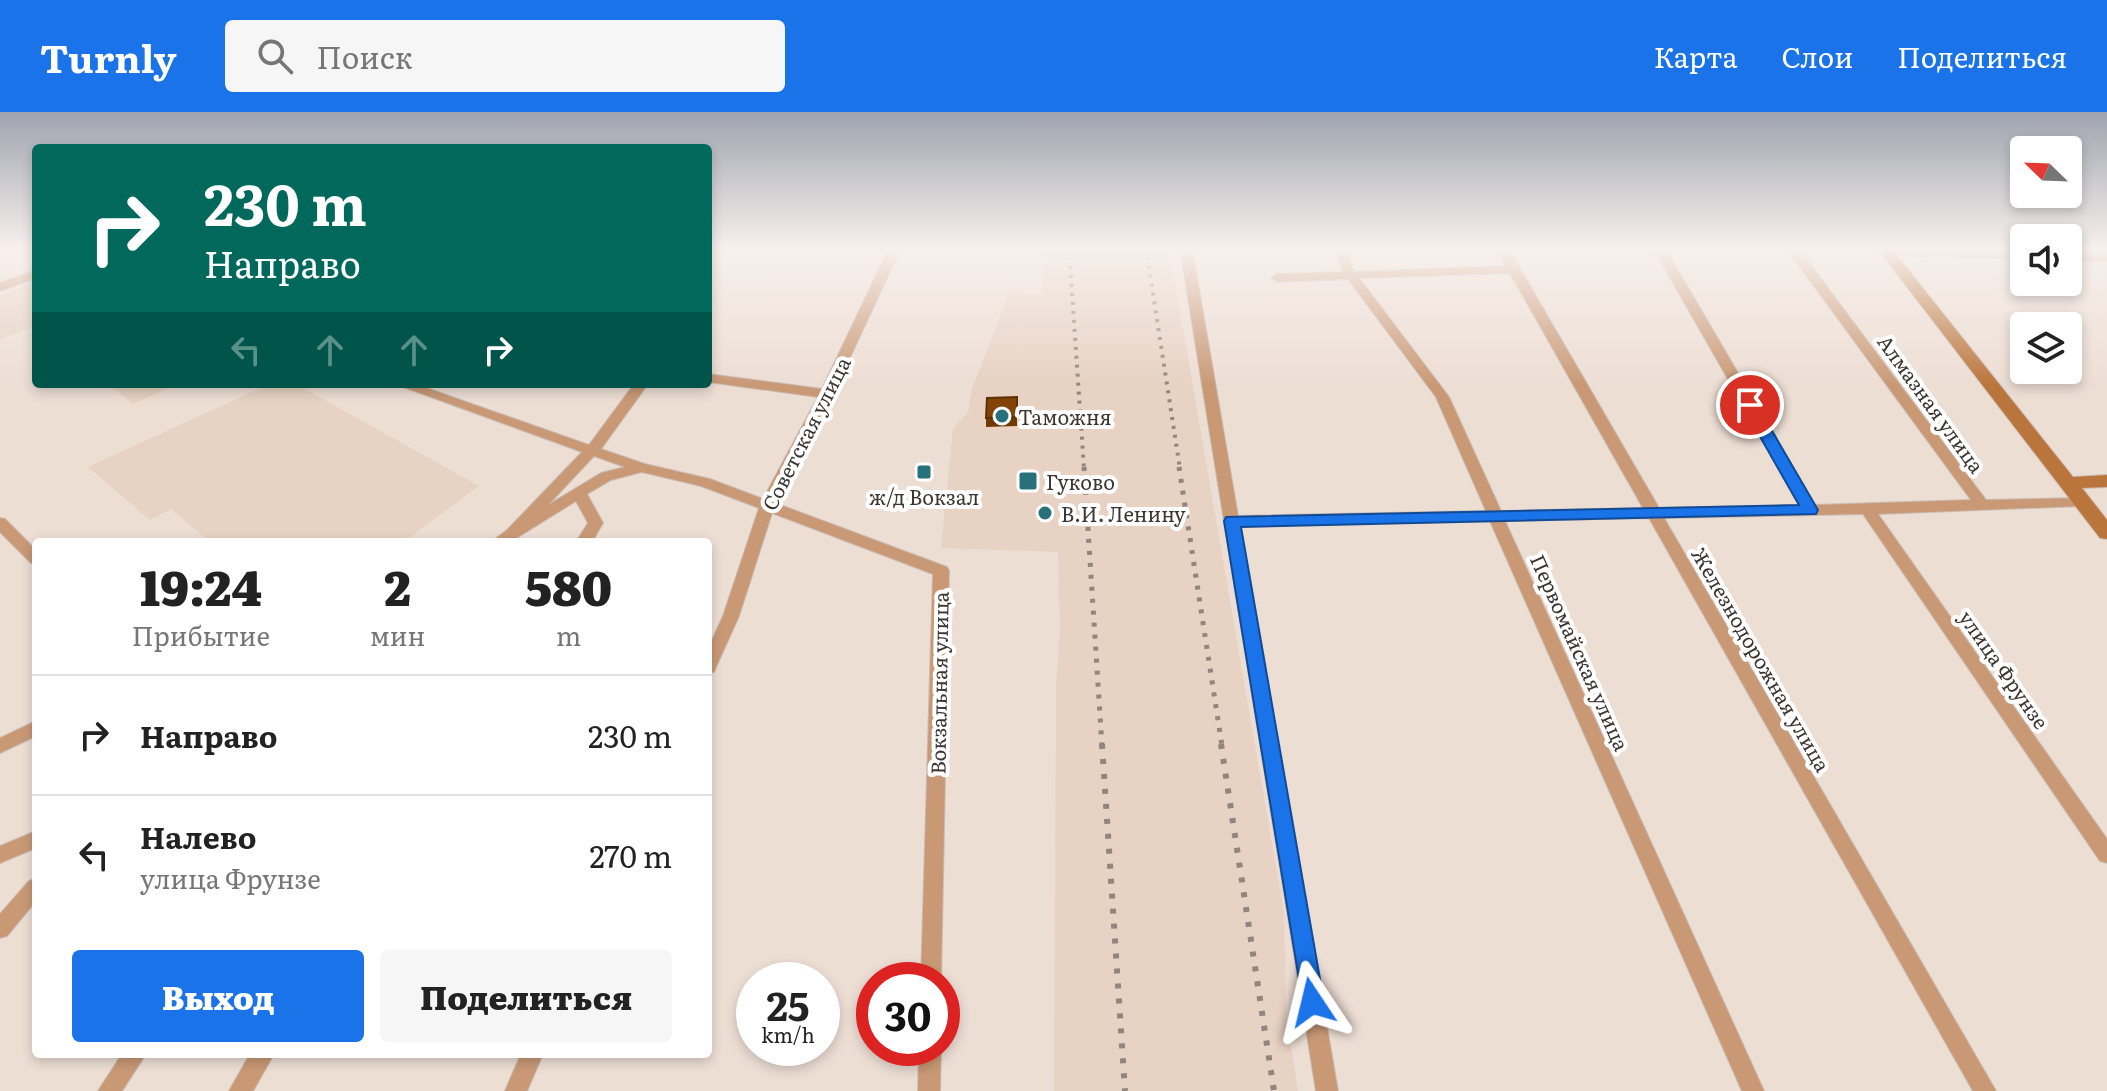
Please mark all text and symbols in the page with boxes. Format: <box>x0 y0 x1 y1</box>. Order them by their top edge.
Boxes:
search box <box>225 20 785 92</box>
text: Turnly <box>40 28 177 85</box>
icon: search <box>253 34 297 78</box>
text: Поиск <box>317 34 413 78</box>
text: Карта <box>1654 35 1738 77</box>
text: Слои <box>1782 35 1853 77</box>
text: Поделиться <box>1897 35 2067 77</box>
north arrow <box>2010 136 2082 208</box>
map controls <box>2010 136 2082 384</box>
text: 230 m <box>204 160 367 243</box>
icon: right <box>72 176 176 280</box>
button: sound <box>2010 224 2082 296</box>
text: Направо <box>204 236 361 289</box>
button: layers <box>2010 312 2082 384</box>
icon: left <box>224 328 268 372</box>
icon: ahead <box>308 328 352 372</box>
icon: ahead <box>392 328 436 372</box>
icon: right <box>476 328 520 372</box>
street label: Алмазная улица <box>1871 328 1993 479</box>
street label: Советская улица <box>753 351 857 515</box>
pin <box>1716 371 1784 439</box>
icon: arrive <box>1728 383 1772 427</box>
place label: Таможня <box>1018 401 1112 431</box>
marker: Таможня <box>993 407 1011 425</box>
marker: ж/д Вокзал <box>915 463 933 481</box>
place label: Гуково <box>1046 466 1115 496</box>
marker: Гуково <box>1017 470 1039 492</box>
place label: ж/д Вокзал <box>869 481 979 511</box>
place label: В.И. Ленину <box>1061 498 1186 528</box>
marker: В.И. Ленину <box>1036 504 1054 522</box>
street label: Железнодорожная улица <box>1685 541 1839 777</box>
street label: Первомайская улица <box>1524 549 1638 755</box>
text: 19:24 <box>140 550 262 621</box>
text: 2 <box>384 550 411 621</box>
text: 580 <box>525 550 612 621</box>
street label: Вокзальная улица <box>921 591 955 775</box>
street label: улица Фрунзе <box>1953 603 2057 735</box>
text: Прибытие <box>132 615 270 654</box>
text: мин <box>370 615 425 654</box>
text: m <box>556 615 581 654</box>
icon: right <box>72 713 116 757</box>
text: Направо <box>140 713 278 757</box>
text: 230 m <box>588 713 672 757</box>
text: Налево <box>140 814 256 858</box>
icon: left <box>72 833 116 877</box>
text: 270 m <box>589 833 672 877</box>
text: улица Фрунзе <box>140 858 321 897</box>
button: Выход <box>72 950 364 1042</box>
button: Поделиться <box>380 950 672 1042</box>
position arrow <box>1270 960 1354 1044</box>
speed limit sign: 30 <box>856 962 960 1066</box>
text: 25 <box>766 974 810 1033</box>
text: km/h <box>761 1019 815 1049</box>

